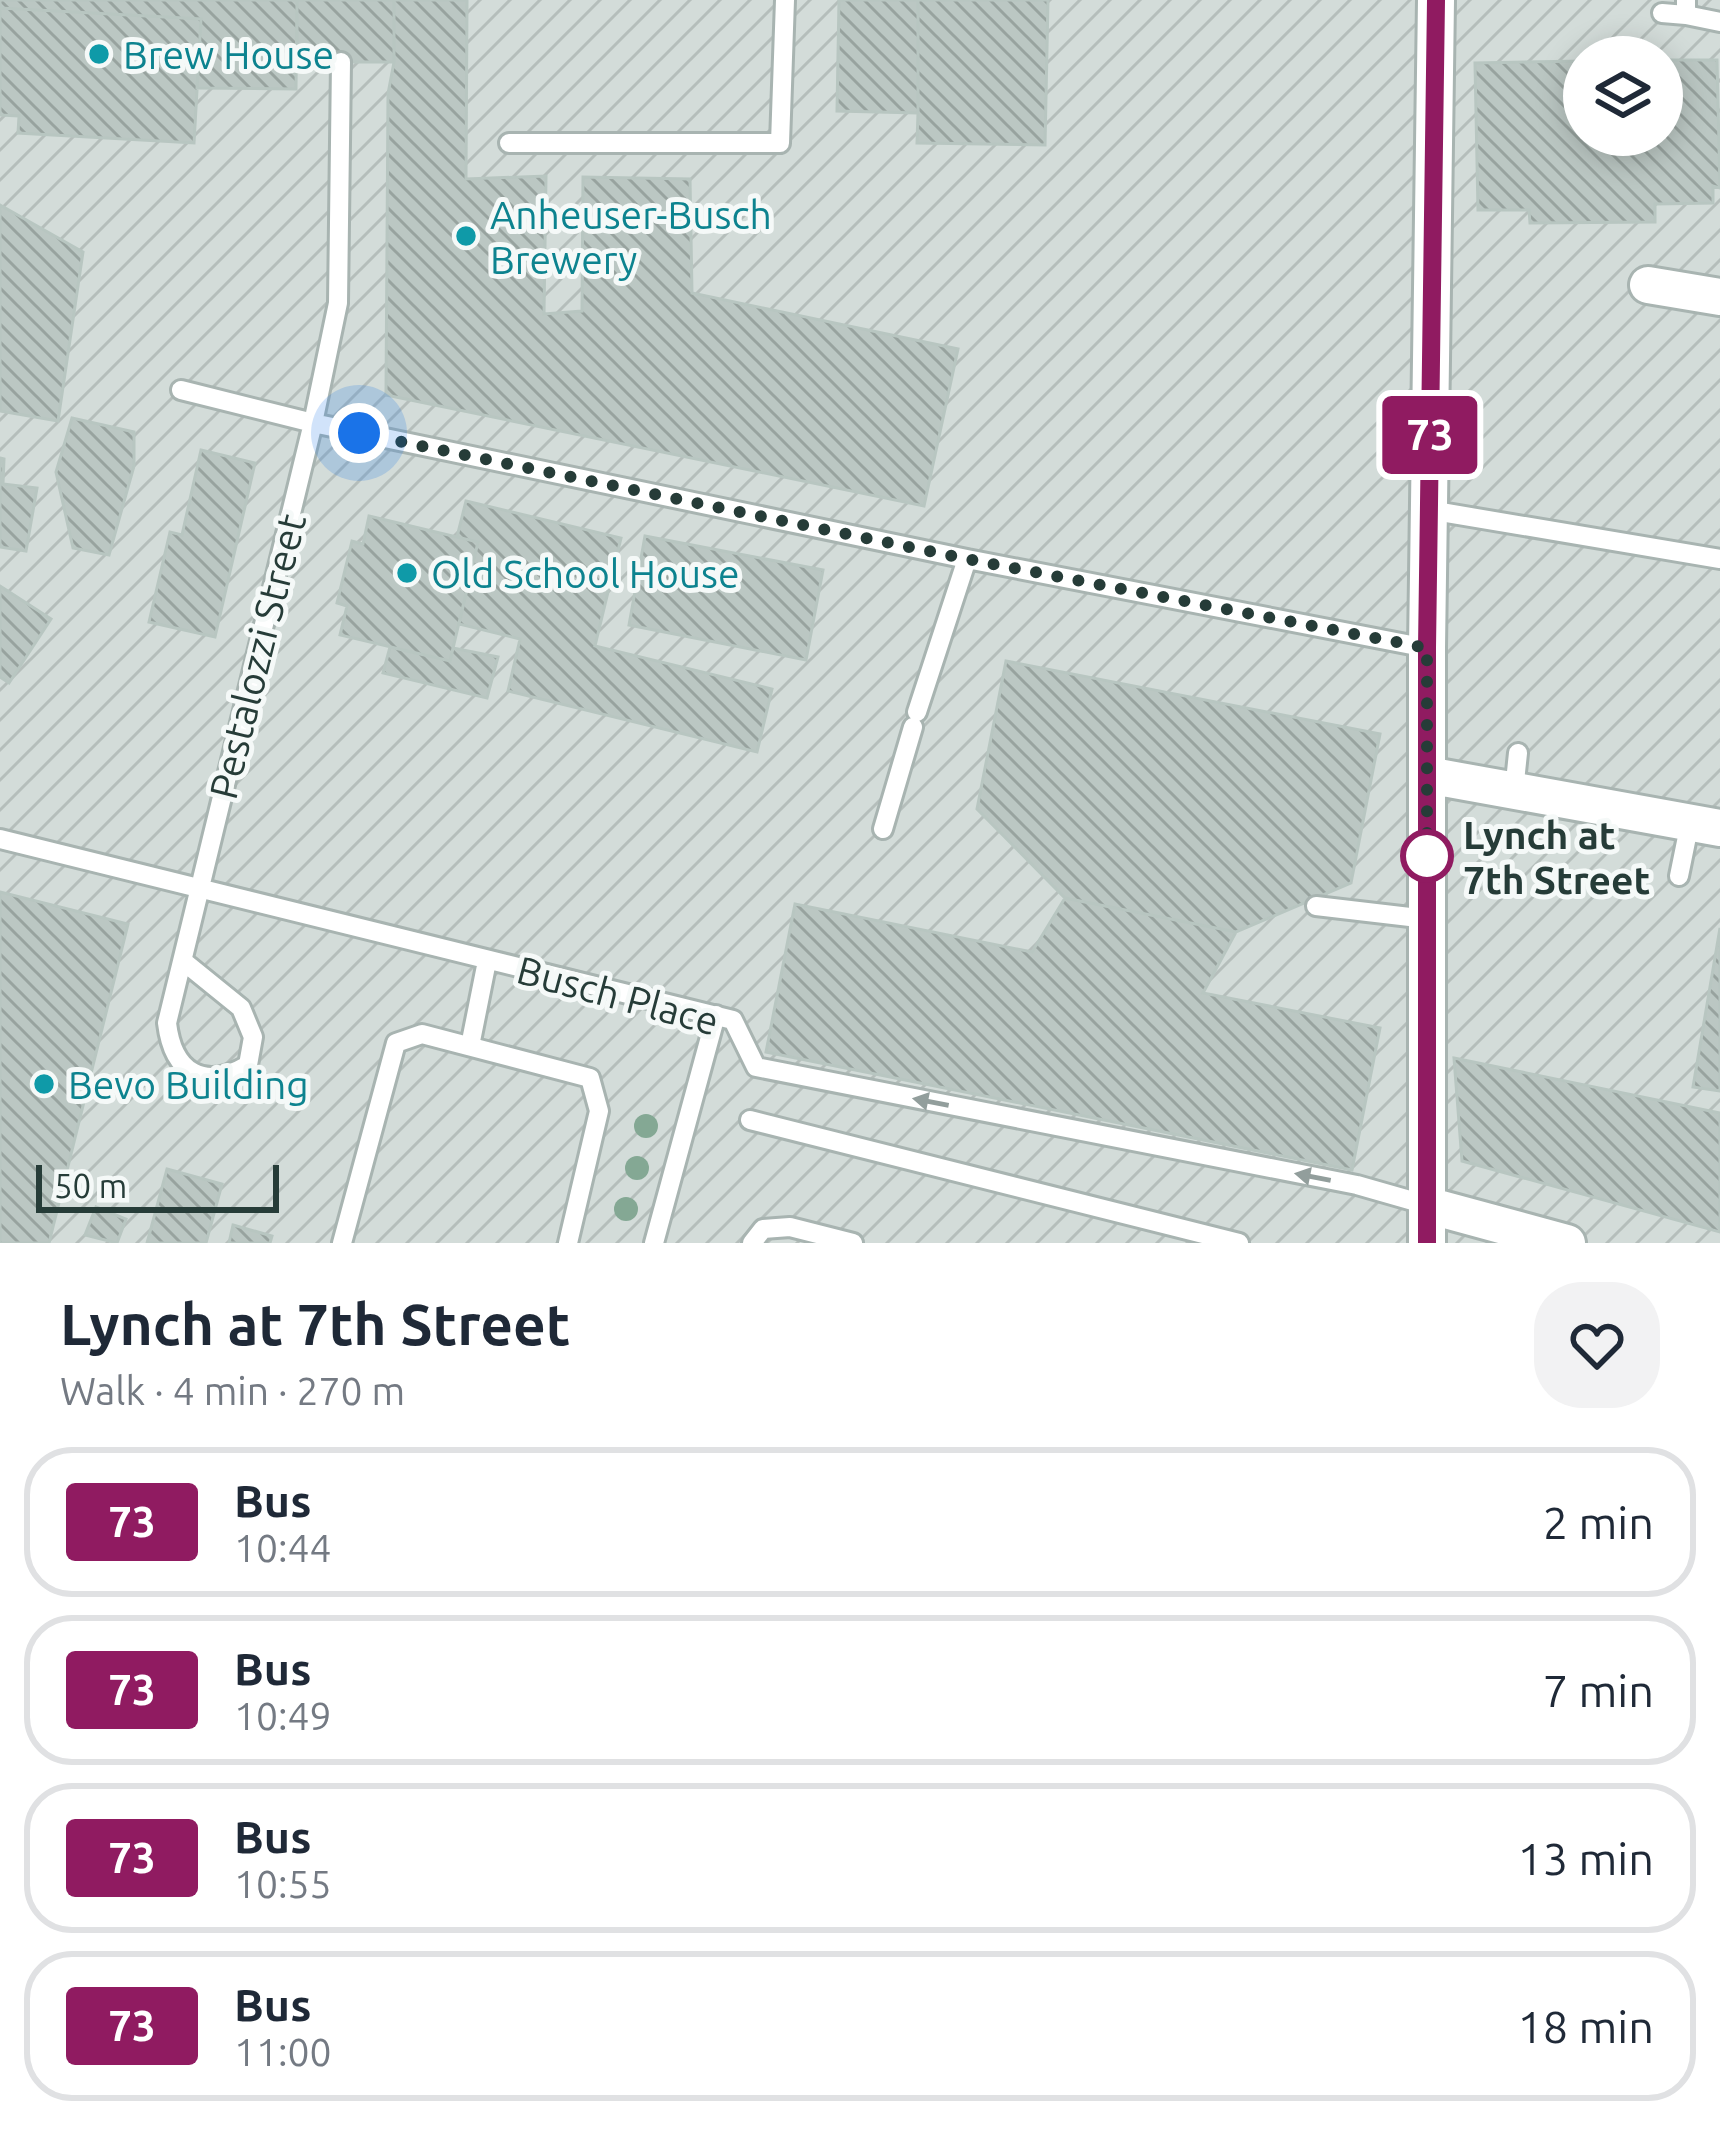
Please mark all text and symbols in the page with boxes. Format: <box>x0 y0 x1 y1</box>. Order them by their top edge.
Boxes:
place label: Brew House <box>123 33 334 76</box>
map controls <box>1563 36 1683 156</box>
button: layers <box>1563 36 1683 156</box>
marker: Brew House <box>86 41 112 67</box>
place label: Anheuser-Busch Brewery <box>490 193 772 281</box>
marker: Anheuser-Busch Brewery <box>453 223 479 249</box>
line badge: 73 <box>1376 396 1484 474</box>
your location <box>329 403 389 463</box>
text: 73 <box>1406 411 1454 458</box>
street label: Pestalozzi Street <box>201 509 313 803</box>
place label: Old School House <box>431 552 740 595</box>
marker: Old School House <box>394 560 420 586</box>
place label: Lynch at 7th Street <box>1463 813 1650 901</box>
marker: Lynch at 7th Street <box>1402 831 1452 881</box>
street label: Busch Place <box>513 948 723 1042</box>
place label: Bevo Building <box>68 1063 309 1106</box>
marker: Bevo Building <box>31 1071 57 1097</box>
one-way arrow <box>911 1092 949 1111</box>
scale bar <box>36 1159 279 1212</box>
text: 50 m <box>54 1167 127 1204</box>
one-way arrow <box>1294 1167 1332 1186</box>
button: heart <box>1534 1282 1660 1408</box>
text: Lynch at 7th Street <box>60 1292 570 1356</box>
text: Walk · 4 min · 270 m <box>60 1369 405 1412</box>
text: Bus <box>234 1475 311 1526</box>
text: 2 min <box>1543 1497 1654 1548</box>
text: 73 <box>108 1498 156 1545</box>
text: 10:44 <box>234 1526 332 1569</box>
text: Bus <box>234 1643 311 1694</box>
text: 7 min <box>1543 1665 1654 1716</box>
text: 73 <box>108 1666 156 1713</box>
text: 10:49 <box>234 1694 332 1737</box>
text: Bus <box>234 1811 311 1862</box>
text: 13 min <box>1517 1833 1654 1884</box>
text: 73 <box>108 1834 156 1881</box>
text: 10:55 <box>234 1862 332 1905</box>
text: Bus <box>234 1979 311 2030</box>
text: 18 min <box>1517 2001 1654 2052</box>
text: 73 <box>108 2002 156 2049</box>
text: 11:00 <box>234 2030 332 2073</box>

